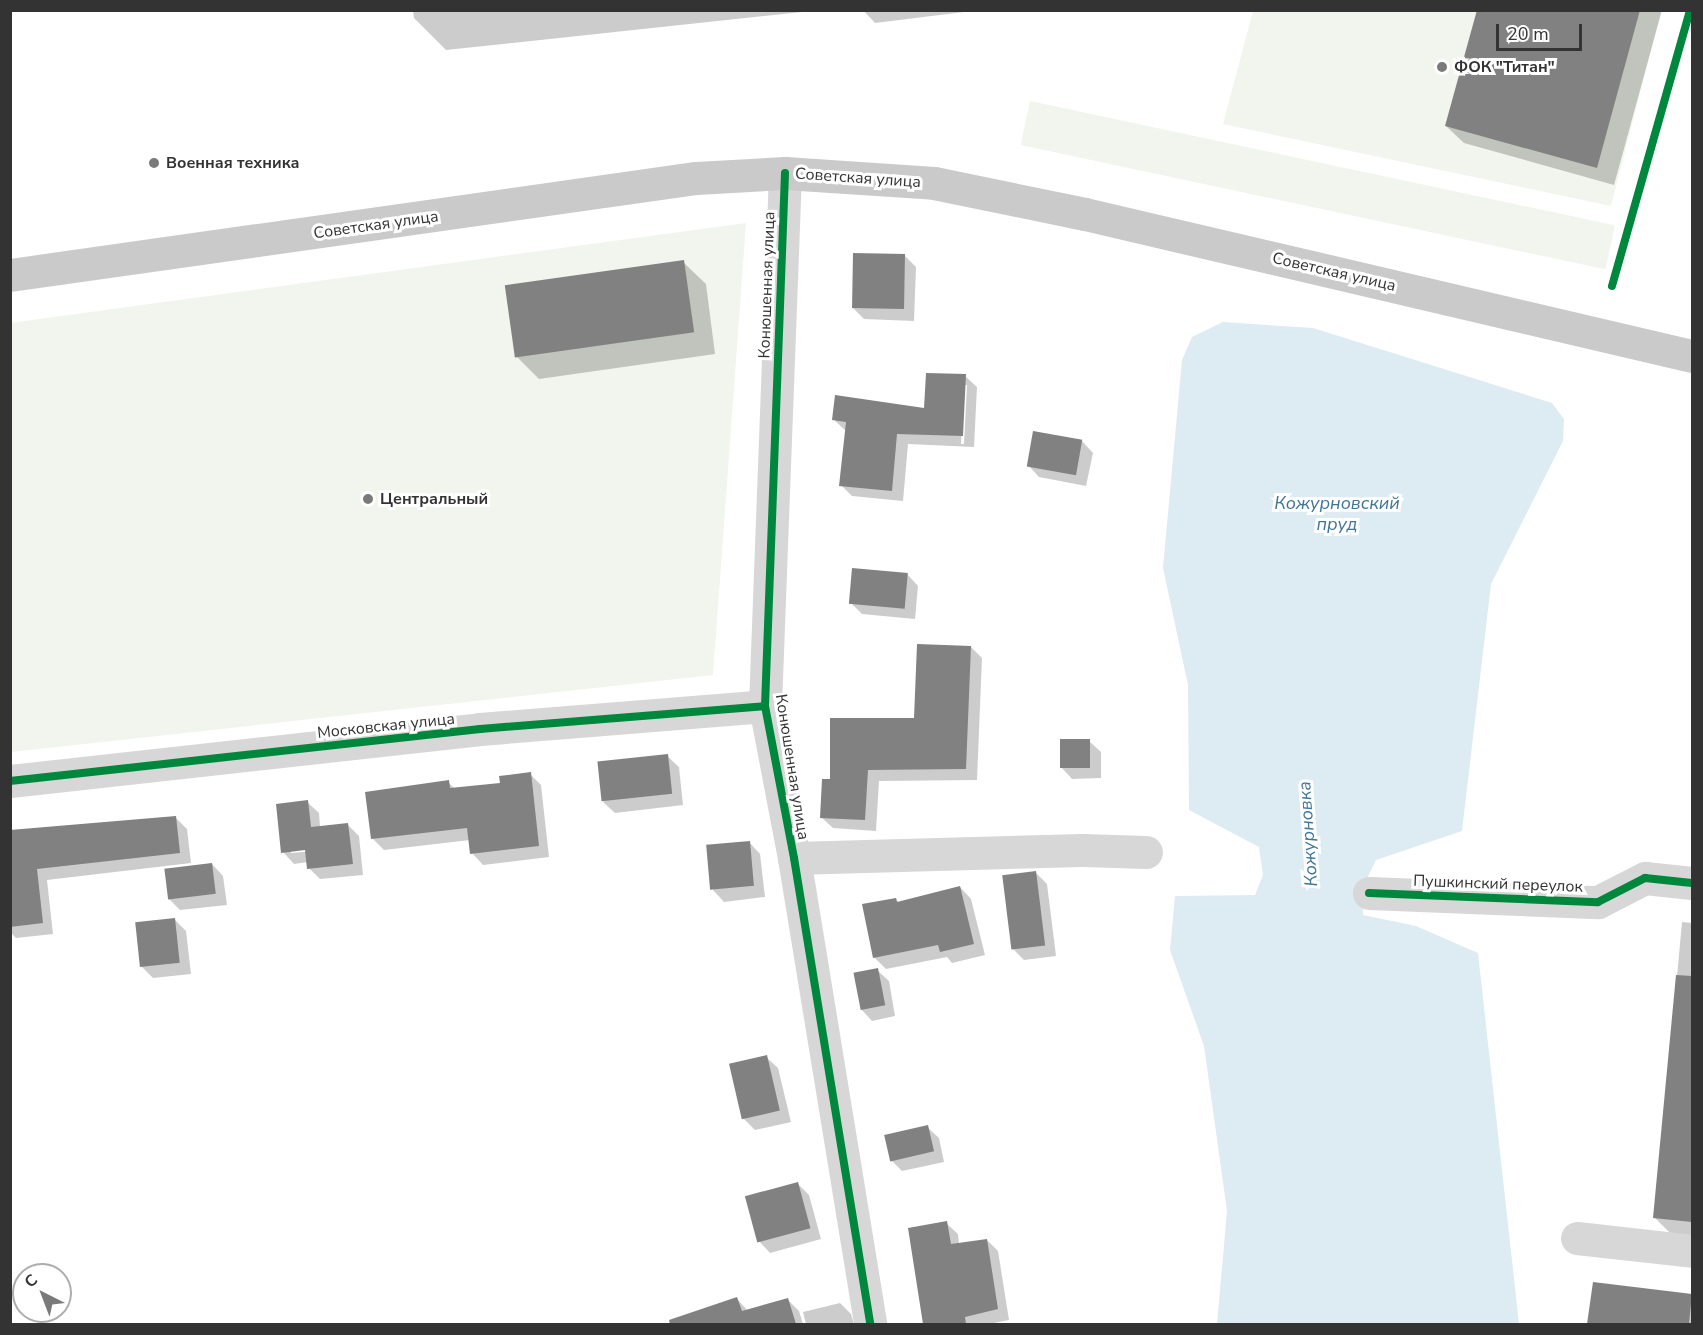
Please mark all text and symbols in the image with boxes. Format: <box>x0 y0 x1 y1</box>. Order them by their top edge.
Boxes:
scale bar <box>1499 12 1584 50</box>
text: 20 m <box>1507 22 1549 46</box>
place label: ФОК "Титан" <box>1454 57 1555 77</box>
marker: ФОК "Титан" <box>1435 60 1449 74</box>
place label: Военная техника <box>166 153 300 173</box>
marker: Военная техника <box>147 156 161 170</box>
street label: Советская улица <box>794 164 922 192</box>
street label: Советская улица <box>312 207 440 243</box>
street label: Конюшенная улица <box>755 211 779 359</box>
street label: Советская улица <box>1270 248 1398 296</box>
place label: Центральный <box>380 489 488 509</box>
marker: Центральный <box>361 492 375 506</box>
water label: Кожурновский пруд <box>1274 493 1400 536</box>
street label: Конюшенная улица <box>771 693 813 841</box>
street label: Московская улица <box>316 709 456 743</box>
water label: Кожурновка <box>1294 781 1322 887</box>
street label: Пушкинский переулок <box>1413 871 1583 897</box>
north arrow <box>12 1263 72 1323</box>
text: С <box>20 1269 43 1293</box>

